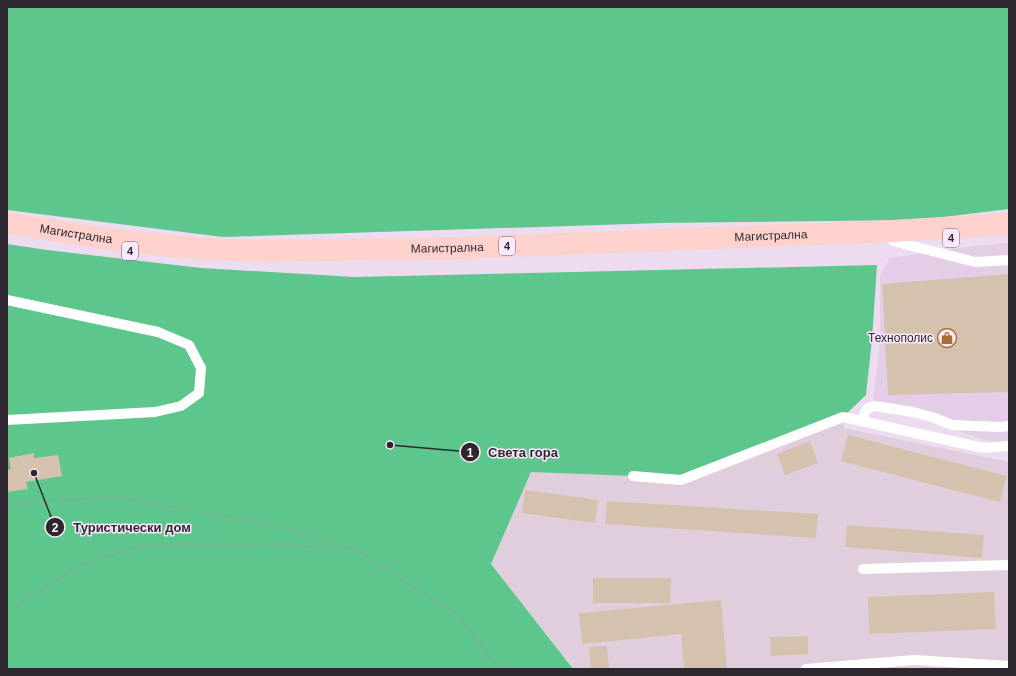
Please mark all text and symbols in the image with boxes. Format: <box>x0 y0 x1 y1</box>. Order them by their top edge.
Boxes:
street label: Магистрална <box>39 221 113 246</box>
street label: Магистрална <box>734 227 808 244</box>
road number: 4 <box>943 229 959 247</box>
road number: 4 <box>499 237 515 255</box>
street label: Магистрална <box>410 240 484 256</box>
road number: 4 <box>122 242 138 260</box>
shop icon: Технополис <box>936 327 958 349</box>
place label: Технополис <box>868 331 933 345</box>
callout: Света гора <box>460 440 566 465</box>
text: Света гора <box>488 445 559 460</box>
text: 1 <box>467 446 474 460</box>
callout: Туристически дом <box>45 515 199 540</box>
text: Туристически дом <box>73 520 191 535</box>
text: 2 <box>52 521 59 535</box>

